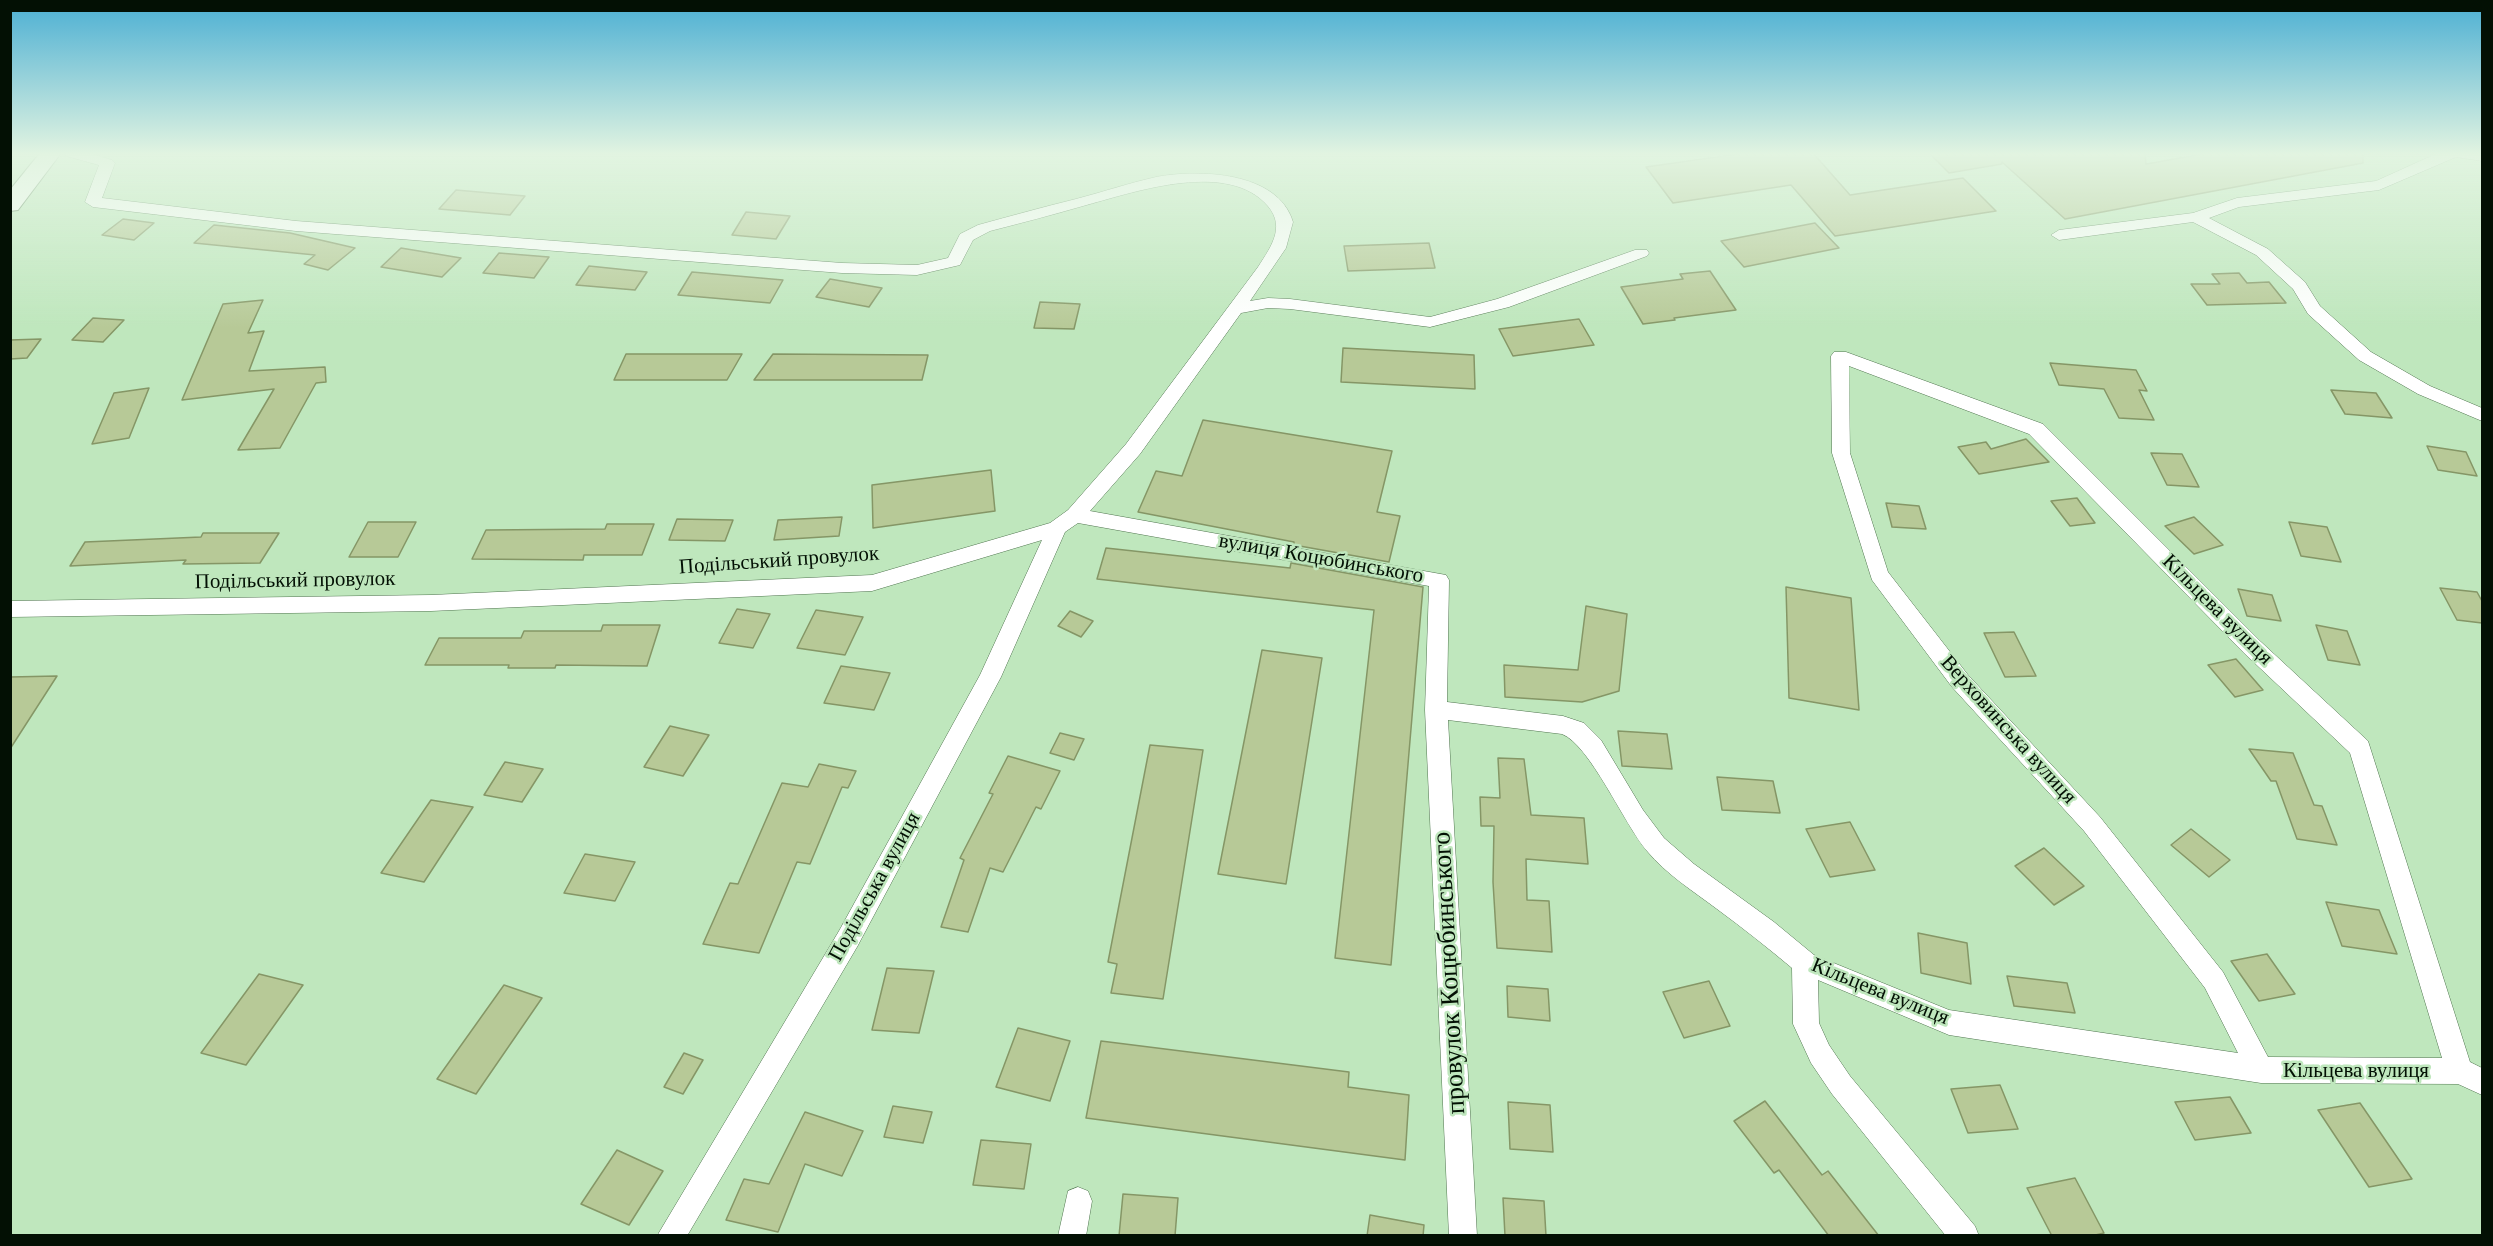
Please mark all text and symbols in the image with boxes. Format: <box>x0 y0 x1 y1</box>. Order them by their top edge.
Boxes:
street label: вулиця Коцюбинського <box>1217 529 1425 589</box>
street label: Подільський провулок <box>678 541 880 581</box>
street label: Кільцева вулиця <box>2156 549 2278 671</box>
street label: Подільський провулок <box>194 567 396 595</box>
street label: Верховинська вулиця <box>1935 651 2081 809</box>
street label: Подільська вулиця <box>824 808 926 966</box>
street label: провулок Коцюбинського <box>1427 831 1473 1115</box>
street label: Кільцева вулиця <box>1808 953 1952 1031</box>
street label: Кільцева вулиця <box>2283 1058 2429 1084</box>

